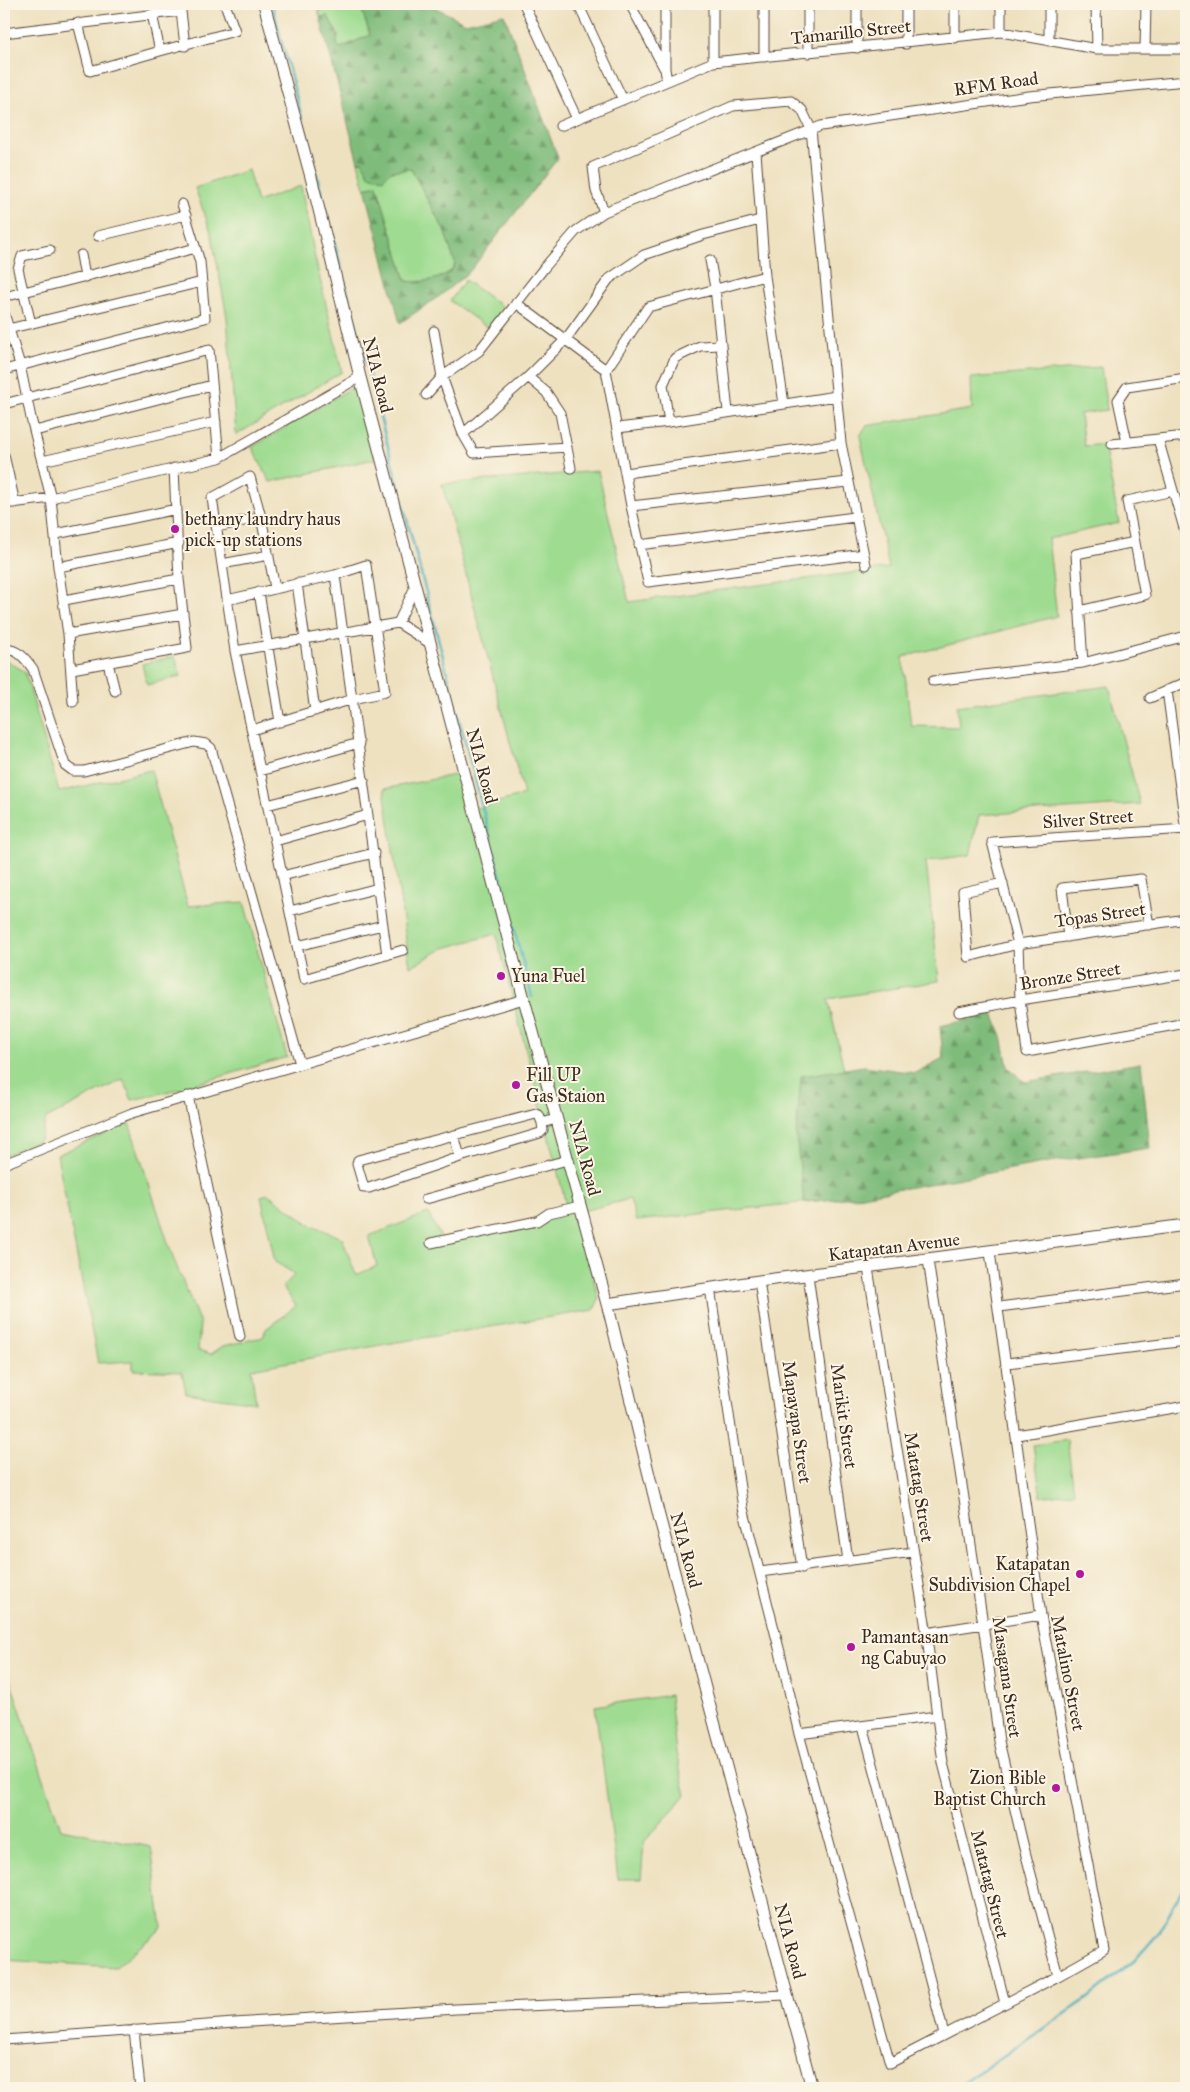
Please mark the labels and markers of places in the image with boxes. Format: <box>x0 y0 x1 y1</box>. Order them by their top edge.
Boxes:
place label: bethany laundry haus pick-up stations <box>184 508 341 551</box>
marker: bethany laundry haus pick-up stations <box>169 523 181 535</box>
place label: Yuna Fuel <box>511 965 586 987</box>
marker: Yuna Fuel <box>495 970 507 982</box>
place label: Fill UP Gas Staion <box>526 1064 606 1107</box>
marker: Fill UP Gas Staion <box>510 1079 522 1091</box>
place label: Katapatan Subdivision Chapel <box>928 1553 1070 1596</box>
marker: Katapatan Subdivision Chapel <box>1074 1568 1086 1580</box>
place label: Pamantasan ng Cabuyao <box>861 1626 949 1670</box>
marker: Pamantasan ng Cabuyao <box>845 1641 857 1653</box>
place label: Zion Bible Baptist Church <box>933 1767 1046 1810</box>
marker: Zion Bible Baptist Church <box>1050 1782 1062 1794</box>

